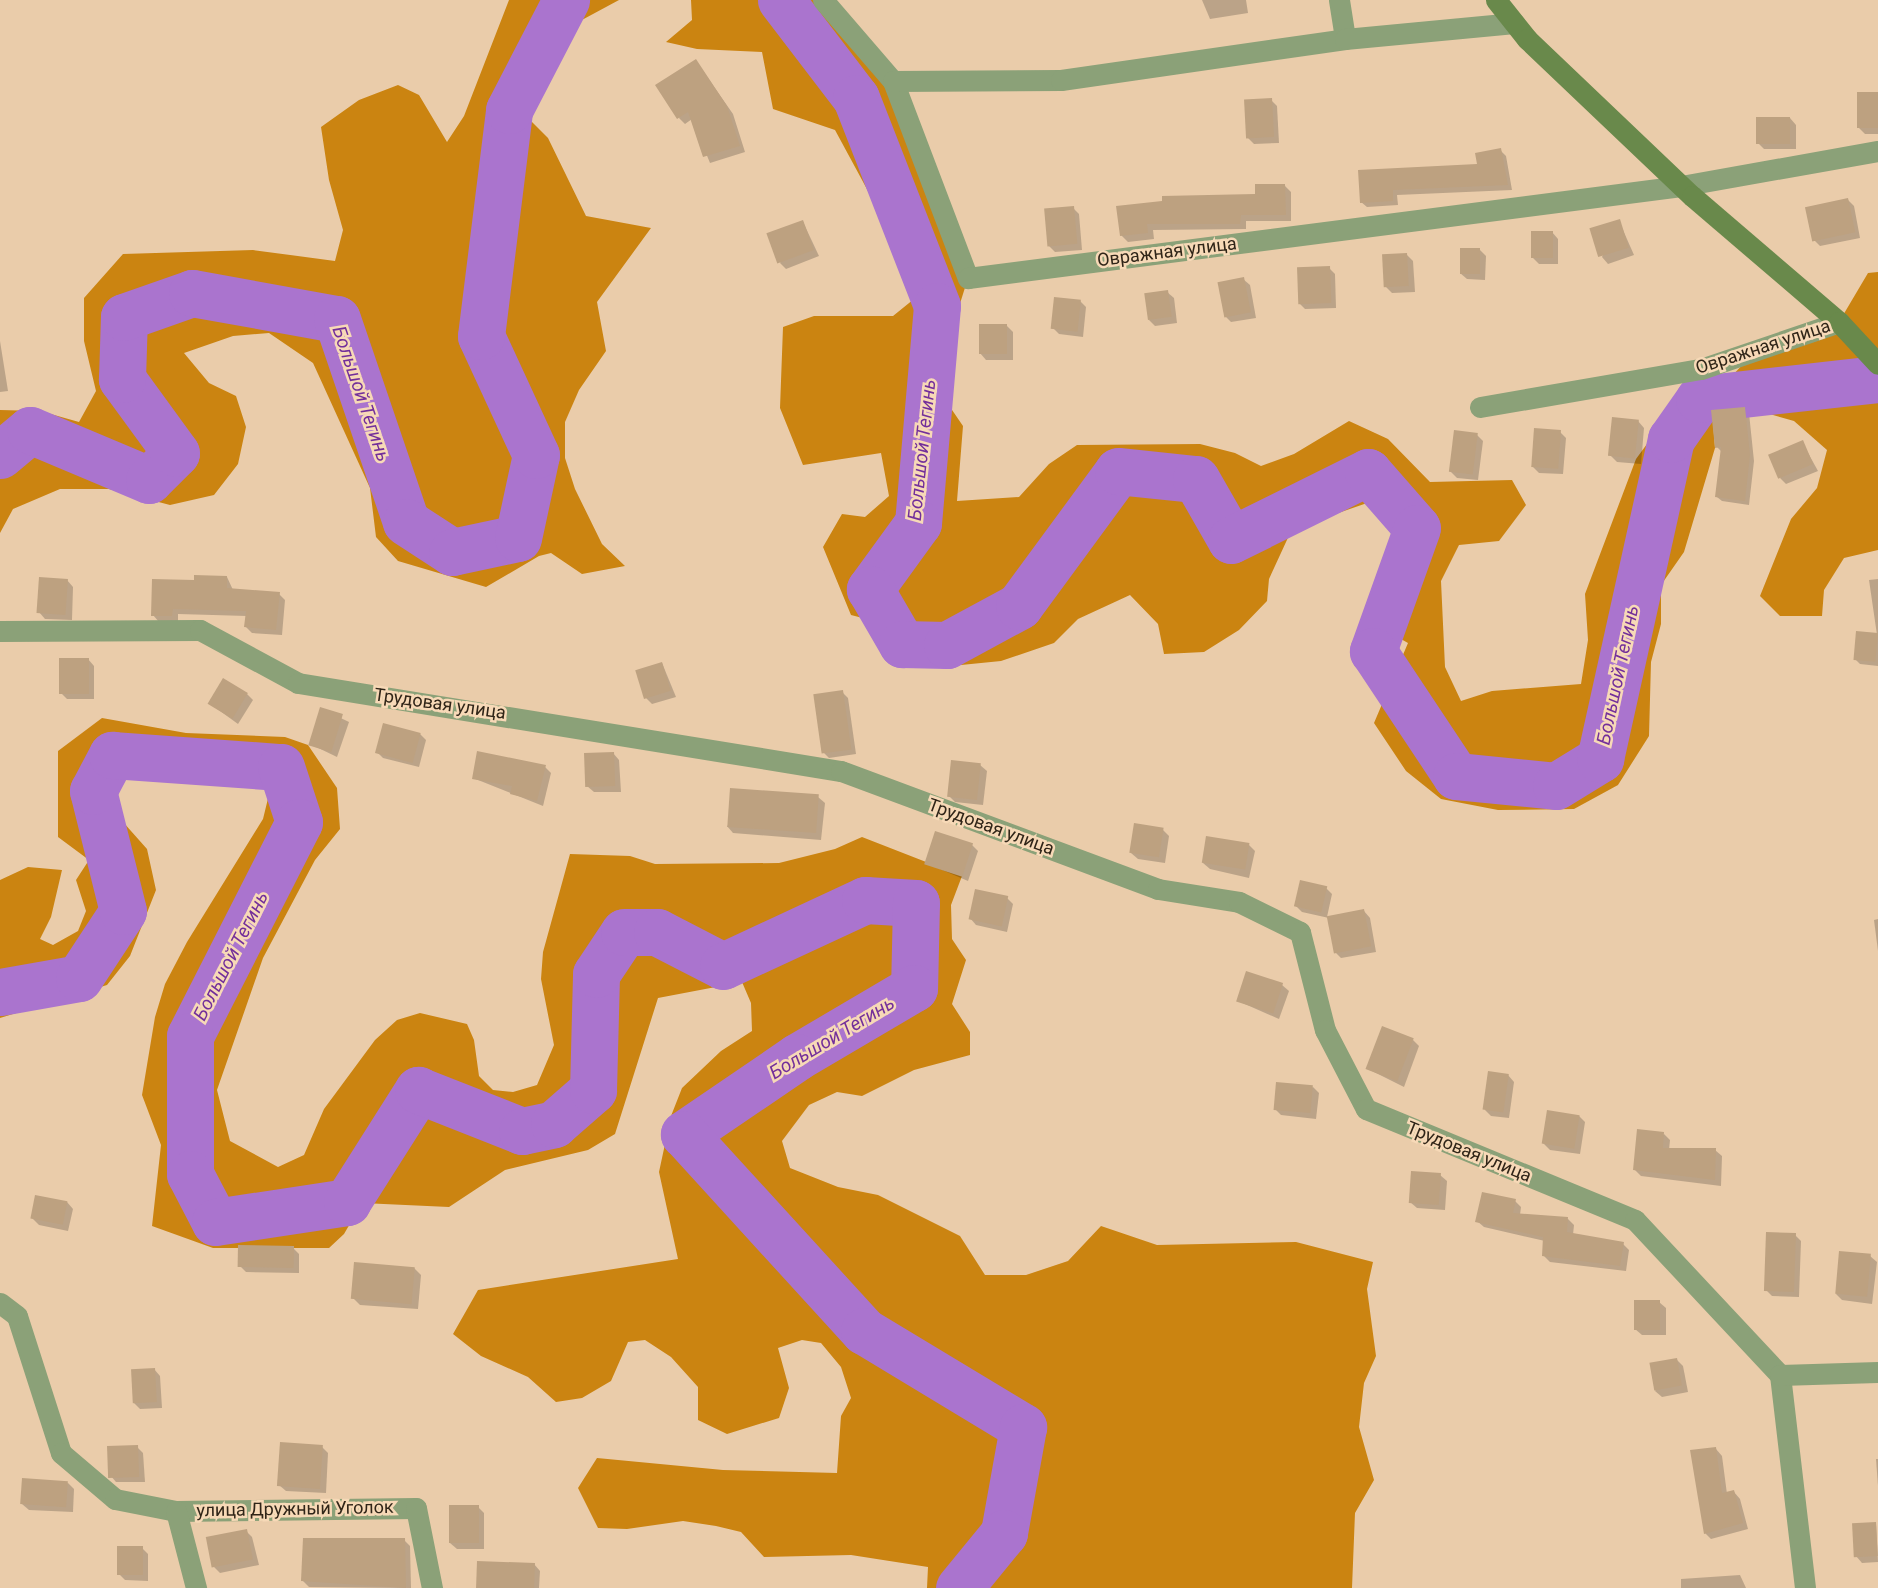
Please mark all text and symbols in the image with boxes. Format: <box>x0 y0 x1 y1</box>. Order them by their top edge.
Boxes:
street label: Овражная улица <box>1096 233 1238 271</box>
street label: Овражная улица <box>1693 315 1833 379</box>
water label: Большой Тегинь <box>327 323 395 465</box>
water label: Большой Тегинь <box>903 378 941 522</box>
water label: Большой Тегинь <box>1592 603 1644 747</box>
street label: Трудовая улица <box>373 684 507 724</box>
street label: Трудовая улица <box>925 794 1057 860</box>
water label: Большой Тегинь <box>189 887 273 1025</box>
water label: Большой Тегинь <box>765 992 899 1084</box>
street label: Трудовая улица <box>1403 1117 1535 1187</box>
street label: улица Дружный Уголок <box>196 1496 394 1522</box>

